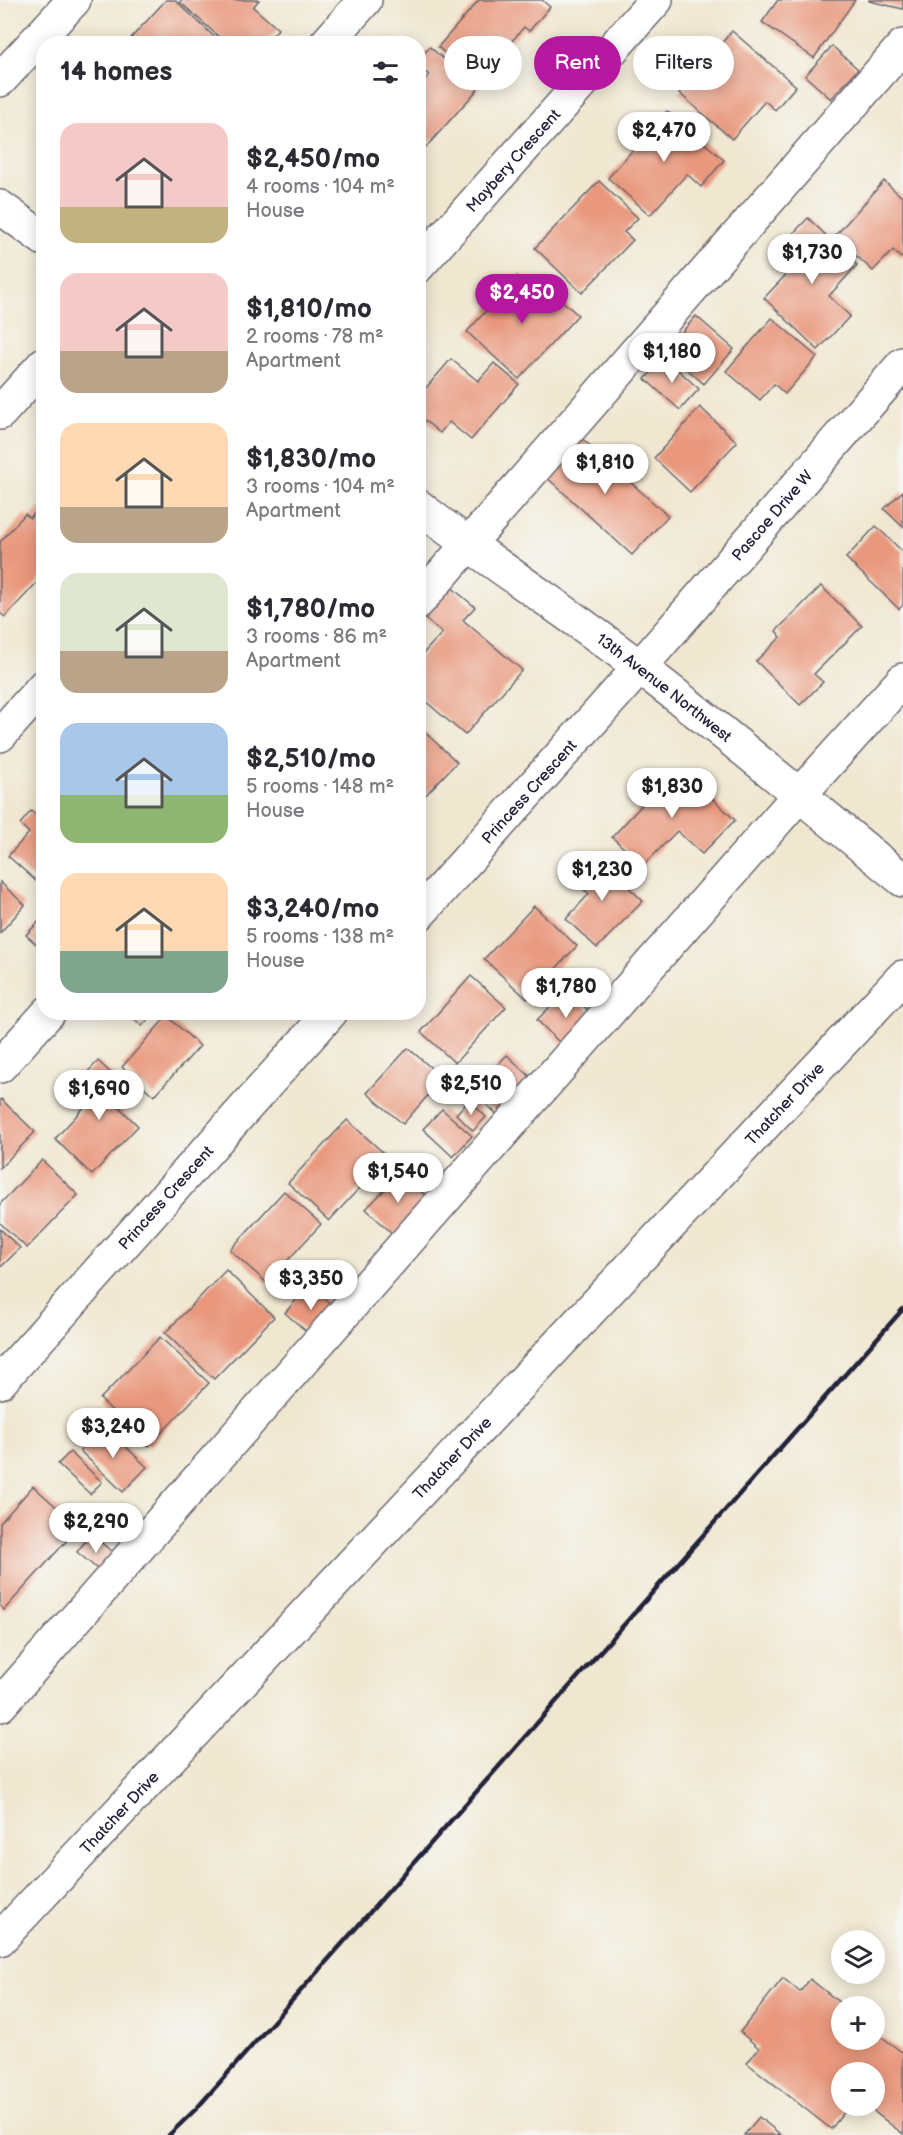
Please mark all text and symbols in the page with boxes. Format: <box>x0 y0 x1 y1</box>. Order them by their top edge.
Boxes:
chip: Buy <box>444 36 522 90</box>
chip: Rent <box>534 36 621 90</box>
chip: Filters <box>633 36 734 90</box>
icon: filters <box>369 56 402 89</box>
text: 14 homes <box>60 57 172 88</box>
street label: Maybery Crescent <box>463 106 565 217</box>
pin: $2,470 <box>615 112 713 163</box>
text: $2,470 <box>632 119 696 143</box>
text: $2,450/mo <box>246 144 380 175</box>
icon: home <box>108 147 180 219</box>
text: 4 rooms · 104 m² <box>246 175 395 199</box>
text: House <box>246 199 305 223</box>
pin: $1,730 <box>763 234 861 285</box>
text: $1,730 <box>781 241 843 265</box>
pin: $2,450 <box>473 274 571 325</box>
text: $2,450 <box>489 281 555 305</box>
text: $1,810/mo <box>246 294 372 325</box>
icon: home <box>108 297 180 369</box>
text: 2 rooms · 78 m² <box>246 325 384 349</box>
pin: $1,180 <box>623 333 721 384</box>
text: $1,180 <box>643 340 701 364</box>
text: Apartment <box>246 349 341 373</box>
text: $1,830/mo <box>246 444 376 475</box>
pin: $1,810 <box>556 444 654 495</box>
icon: home <box>108 447 180 519</box>
text: $1,810 <box>576 451 634 475</box>
street label: Pascoe Drive W <box>729 467 818 565</box>
text: 3 rooms · 104 m² <box>246 475 395 499</box>
text: Apartment <box>246 499 341 523</box>
text: $1,780/mo <box>246 594 375 625</box>
icon: home <box>108 597 180 669</box>
text: 3 rooms · 86 m² <box>246 625 387 649</box>
street label: 13th Avenue Northwest <box>592 630 735 747</box>
text: Apartment <box>246 649 341 673</box>
street label: Princess Crescent <box>478 736 581 848</box>
text: $2,510/mo <box>246 744 376 775</box>
icon: home <box>108 747 180 819</box>
pin: $1,830 <box>623 768 721 819</box>
text: 5 rooms · 148 m² <box>246 775 394 799</box>
text: $1,830 <box>641 775 703 799</box>
text: House <box>246 799 305 823</box>
pin: $1,230 <box>553 851 651 902</box>
text: $1,230 <box>571 858 633 882</box>
text: $3,240/mo <box>246 894 379 925</box>
icon: home <box>108 897 180 969</box>
text: 5 rooms · 138 m² <box>246 925 394 949</box>
text: House <box>246 949 305 973</box>
pin: $1,780 <box>517 968 615 1019</box>
text: $1,780 <box>535 975 597 999</box>
street label: Thatcher Drive <box>742 1059 829 1150</box>
pin: $2,510 <box>422 1065 520 1116</box>
pin: $1,690 <box>50 1070 148 1121</box>
text: $2,510 <box>440 1072 502 1096</box>
text: $1,690 <box>68 1077 130 1101</box>
street label: Princess Crescent <box>115 1142 218 1254</box>
pin: $1,540 <box>349 1153 447 1204</box>
text: $1,540 <box>367 1160 429 1184</box>
pin: $3,350 <box>262 1260 360 1311</box>
text: $3,350 <box>279 1267 343 1291</box>
pin: $3,240 <box>64 1408 162 1459</box>
street label: Thatcher Drive <box>410 1413 496 1504</box>
text: $3,240 <box>81 1415 145 1439</box>
pin: $2,290 <box>47 1503 145 1554</box>
text: $2,290 <box>63 1510 129 1534</box>
street label: Thatcher Drive <box>77 1768 164 1858</box>
map controls <box>831 1930 885 2116</box>
button: layers <box>831 1930 885 1984</box>
button: + <box>831 1996 885 2050</box>
button: − <box>831 2062 885 2116</box>

